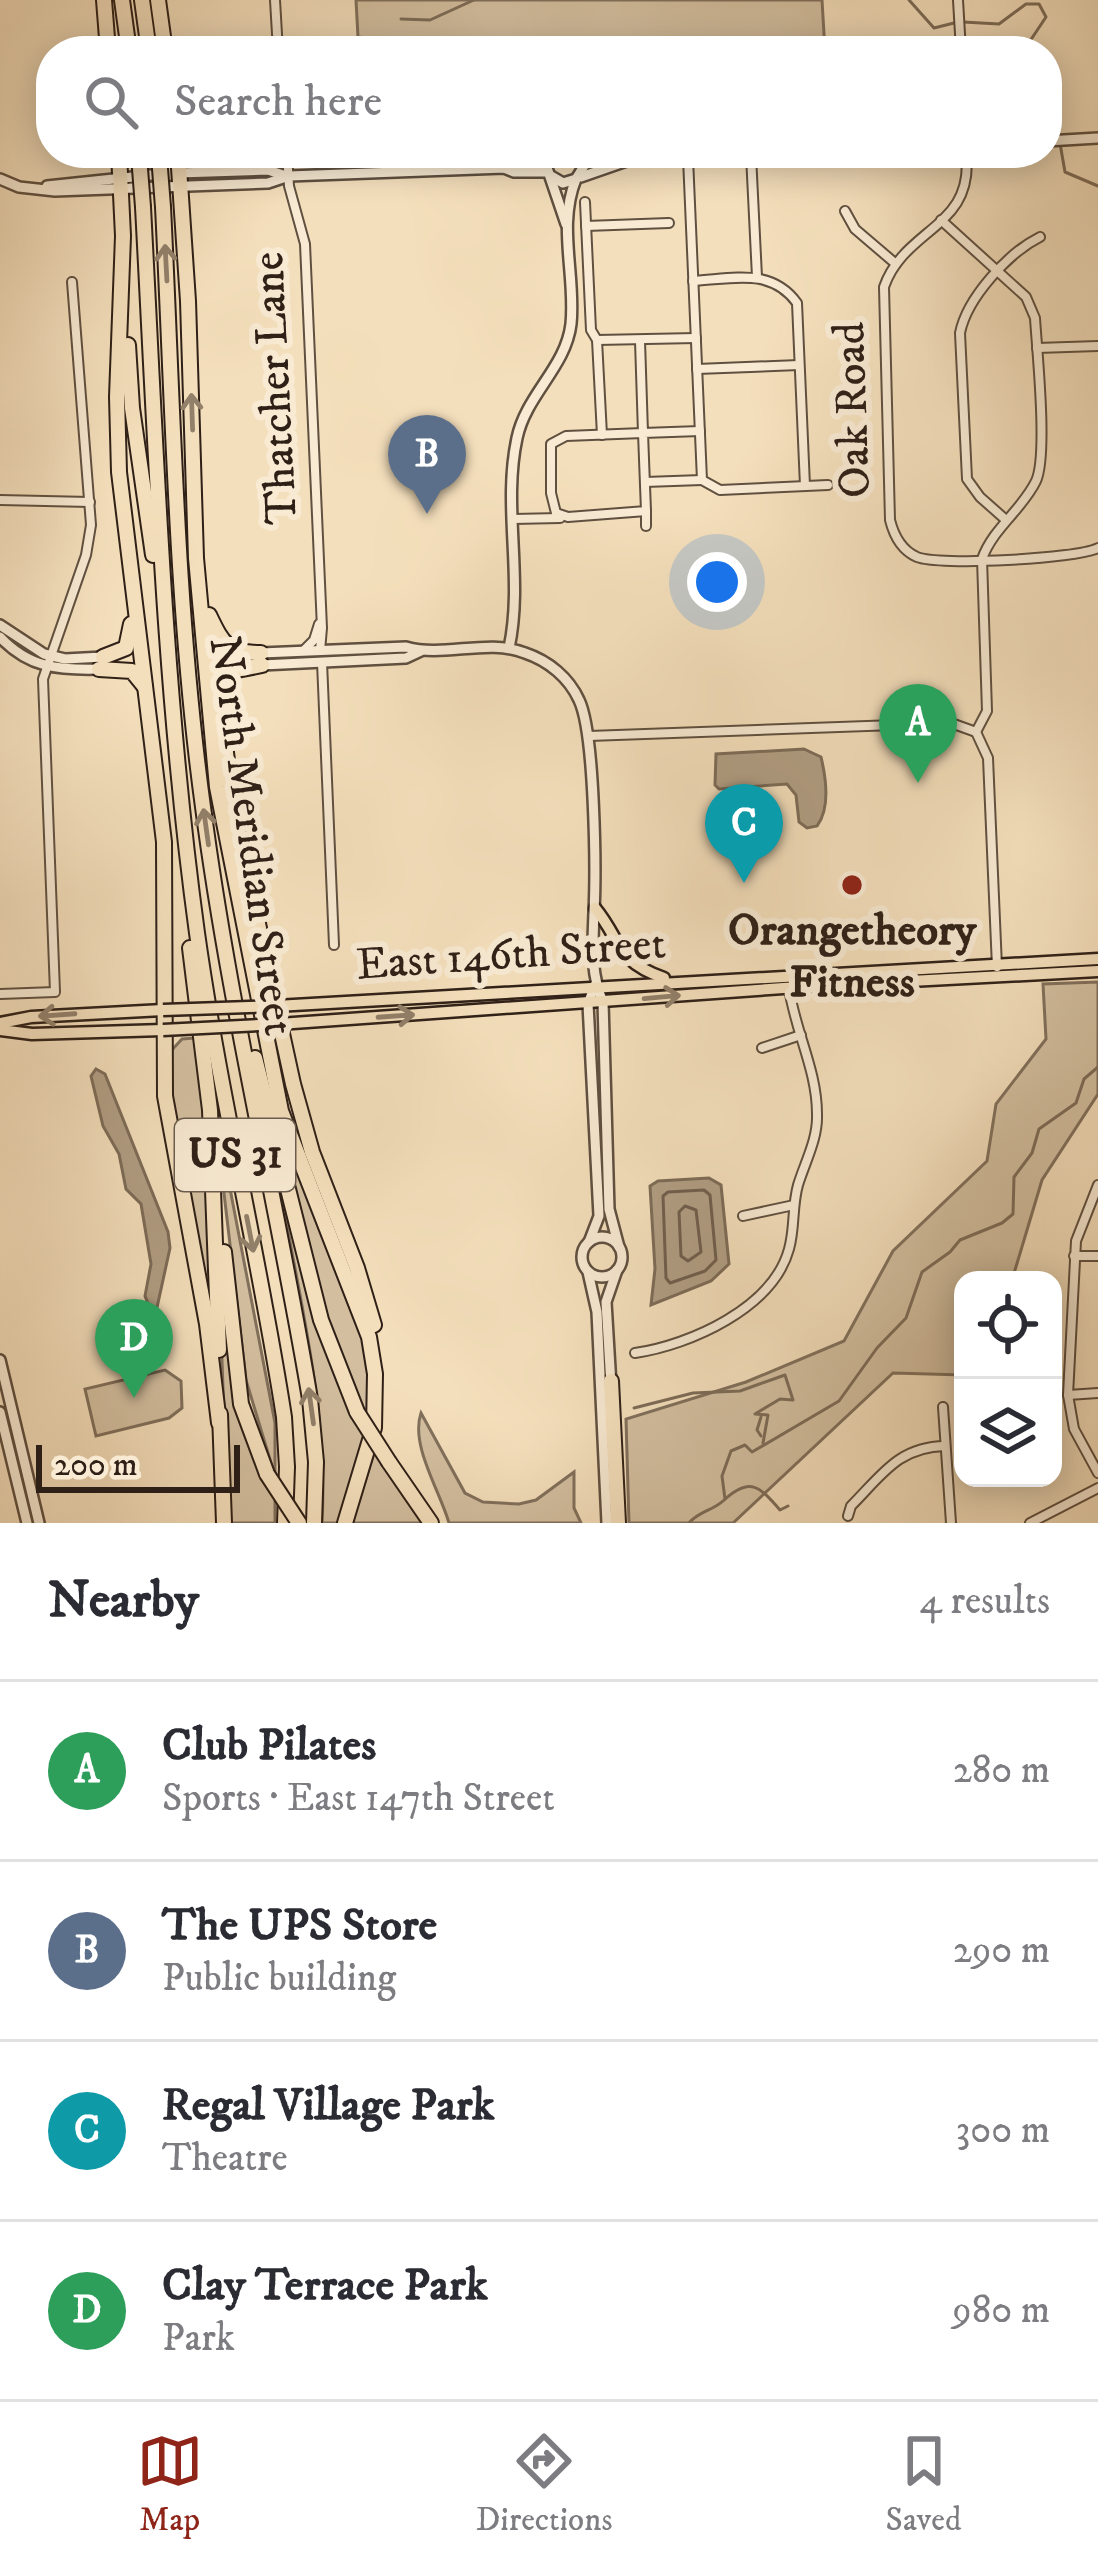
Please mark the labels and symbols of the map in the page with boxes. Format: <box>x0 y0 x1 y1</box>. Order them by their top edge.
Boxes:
one-way arrow <box>154 244 177 283</box>
street label: Thatcher Lane <box>241 250 311 526</box>
street label: Oak Road <box>822 320 884 499</box>
one-way arrow <box>180 393 203 432</box>
pin: B <box>388 415 466 514</box>
your location <box>687 552 747 612</box>
street label: North Meridian Street <box>195 633 307 1039</box>
pin: A <box>879 684 957 783</box>
pin: C <box>705 784 783 883</box>
one-way arrow <box>194 808 217 847</box>
marker: Orangetheory Fitness <box>839 872 865 898</box>
place label: Orangetheory Fitness <box>728 903 978 1011</box>
street label: East 146th Street <box>354 916 668 994</box>
one-way arrow <box>642 986 681 1009</box>
one-way arrow <box>38 1004 77 1027</box>
one-way arrow <box>376 1004 415 1027</box>
road number: US 31 <box>175 1119 295 1191</box>
one-way arrow <box>240 1213 262 1252</box>
pin: D <box>95 1299 173 1398</box>
one-way arrow <box>299 1388 321 1427</box>
scale bar <box>36 1439 240 1492</box>

